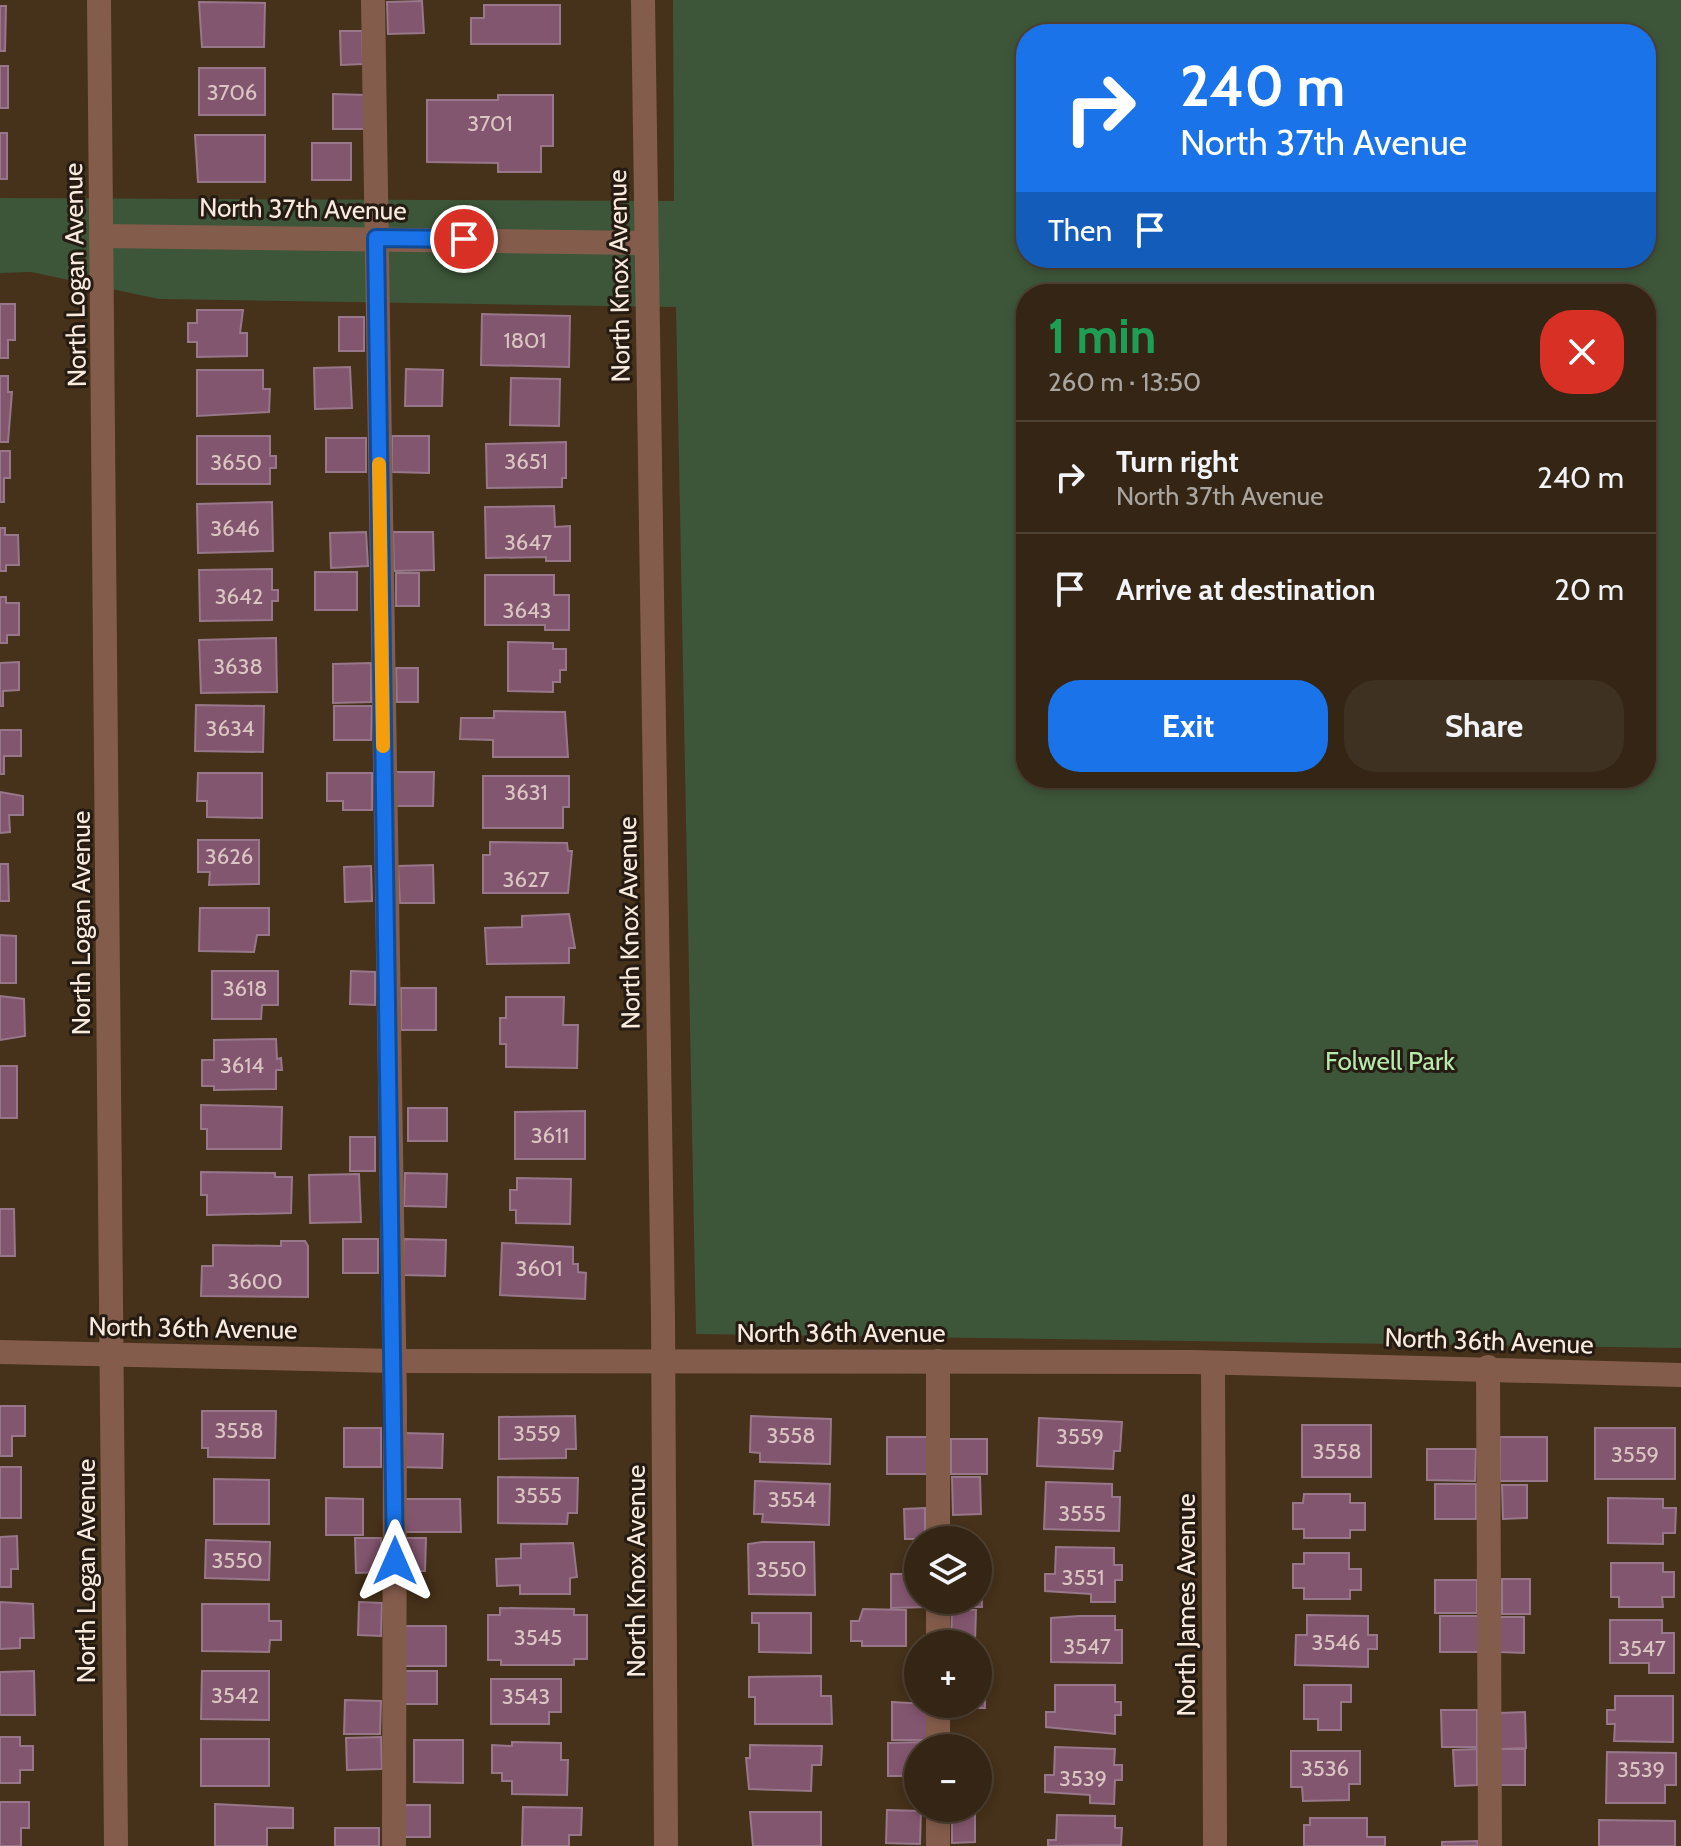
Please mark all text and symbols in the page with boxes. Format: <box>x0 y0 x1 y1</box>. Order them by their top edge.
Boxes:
text: 240 m <box>1180 52 1345 120</box>
icon: right <box>1048 56 1152 160</box>
house number: 3706 <box>207 79 257 106</box>
house number: 3701 <box>467 110 513 137</box>
text: North 37th Avenue <box>1180 120 1467 164</box>
street label: North Logan Avenue <box>57 162 93 388</box>
street label: North Knox Avenue <box>601 169 637 383</box>
street label: North 37th Avenue <box>199 191 407 227</box>
pin <box>430 205 498 273</box>
icon: arrive <box>1128 208 1172 252</box>
text: Then <box>1048 212 1112 249</box>
icon: arrive <box>442 217 486 261</box>
text: 1 min <box>1048 307 1156 365</box>
button: close <box>1540 310 1624 394</box>
house number: 1801 <box>503 327 547 354</box>
text: 260 m · 13:50 <box>1048 366 1201 398</box>
text: Turn right <box>1116 443 1239 480</box>
house number: 3651 <box>504 448 548 475</box>
house number: 3650 <box>210 449 262 476</box>
icon: right <box>1048 455 1092 499</box>
text: 240 m <box>1537 459 1624 496</box>
text: North 37th Avenue <box>1116 480 1323 512</box>
house number: 3646 <box>210 515 260 542</box>
house number: 3647 <box>504 529 552 556</box>
icon: arrive <box>1048 567 1092 611</box>
text: Arrive at destination <box>1116 571 1376 608</box>
text: 20 m <box>1554 571 1624 608</box>
house number: 3642 <box>215 583 263 610</box>
house number: 3643 <box>502 597 552 624</box>
house number: 3638 <box>213 653 263 680</box>
button: Exit <box>1048 680 1328 772</box>
button: Share <box>1344 680 1624 772</box>
house number: 3634 <box>205 715 255 742</box>
house number: 3631 <box>504 779 548 806</box>
street label: North Logan Avenue <box>65 811 97 1035</box>
street label: North Knox Avenue <box>611 816 647 1030</box>
house number: 3626 <box>205 843 253 870</box>
house number: 3627 <box>503 866 550 893</box>
house number: 3618 <box>223 975 267 1002</box>
park label: Folwell Park <box>1325 1045 1455 1077</box>
house number: 3614 <box>220 1052 264 1079</box>
house number: 3611 <box>531 1122 569 1149</box>
house number: 3601 <box>516 1255 562 1282</box>
house number: 3600 <box>227 1268 283 1295</box>
street label: North 36th Avenue <box>88 1310 298 1346</box>
street label: North 36th Avenue <box>736 1317 946 1349</box>
street label: North 36th Avenue <box>1384 1321 1594 1361</box>
house number: 3558 <box>214 1417 264 1444</box>
house number: 3559 <box>513 1420 561 1447</box>
house number: 3558 <box>766 1422 816 1449</box>
house number: 3559 <box>1056 1423 1104 1450</box>
house number: 3558 <box>1312 1438 1362 1465</box>
house number: 3559 <box>1611 1441 1659 1468</box>
street label: North Logan Avenue <box>70 1459 102 1683</box>
street label: North Knox Avenue <box>620 1465 652 1677</box>
house number: 3555 <box>514 1482 562 1509</box>
house number: 3554 <box>768 1486 816 1513</box>
street label: North James Avenue <box>1170 1493 1202 1717</box>
house number: 3555 <box>1058 1500 1106 1527</box>
position arrow <box>353 1519 437 1603</box>
map controls <box>904 1526 992 1822</box>
button: layers <box>904 1526 992 1614</box>
house number: 3550 <box>211 1547 263 1574</box>
house number: 3550 <box>755 1556 807 1583</box>
house number: 3551 <box>1062 1564 1104 1591</box>
house number: 3545 <box>514 1624 562 1651</box>
house number: 3546 <box>1311 1629 1361 1656</box>
button: + <box>904 1630 992 1718</box>
house number: 3547 <box>1063 1633 1111 1660</box>
house number: 3547 <box>1618 1635 1666 1662</box>
house number: 3542 <box>211 1682 259 1709</box>
house number: 3543 <box>502 1683 550 1710</box>
button: − <box>904 1734 992 1822</box>
house number: 3536 <box>1301 1755 1349 1782</box>
house number: 3539 <box>1617 1756 1665 1783</box>
house number: 3539 <box>1059 1765 1107 1792</box>

